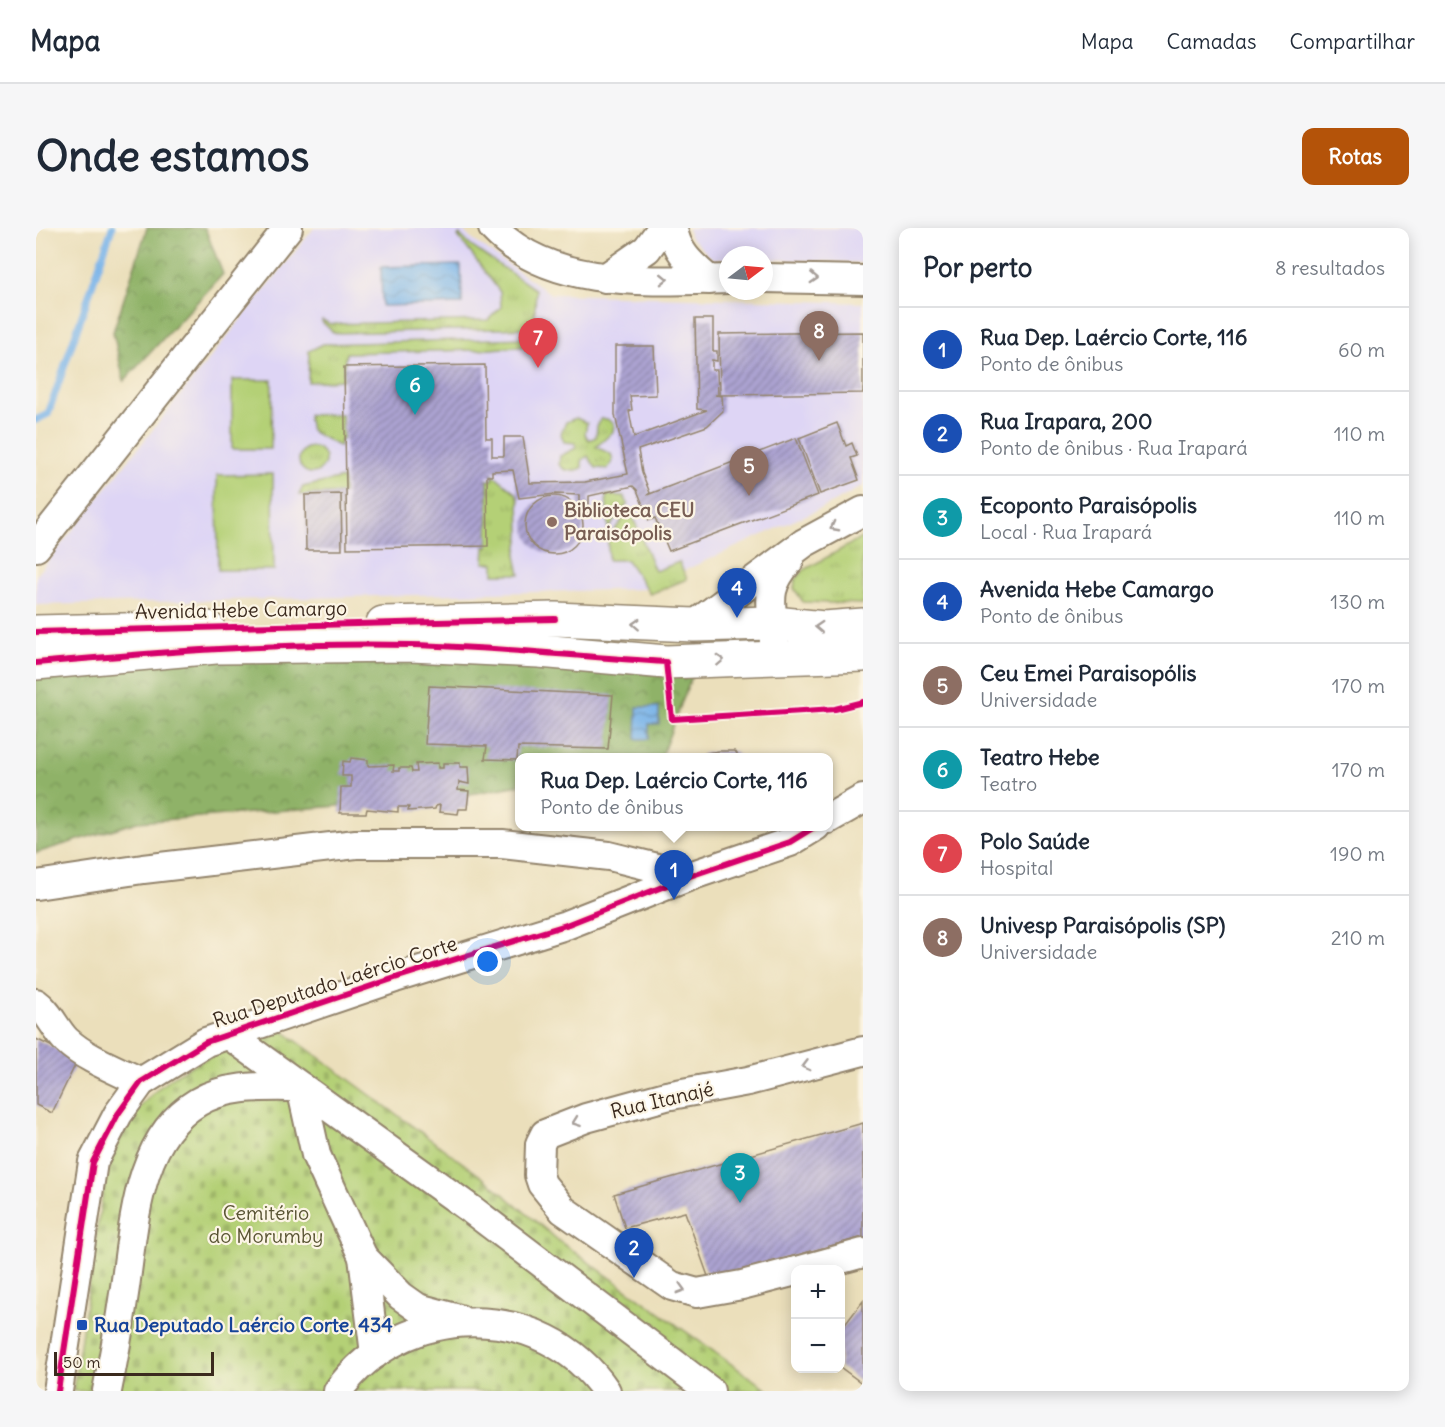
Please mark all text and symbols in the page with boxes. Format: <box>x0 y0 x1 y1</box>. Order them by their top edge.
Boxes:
text: Mapa <box>30 23 100 59</box>
text: Mapa <box>1081 28 1134 55</box>
text: Camadas <box>1167 28 1256 55</box>
text: Compartilhar <box>1289 28 1415 55</box>
button: Rotas <box>1302 128 1409 185</box>
text: Onde estamos <box>36 130 309 182</box>
north arrow <box>719 246 773 300</box>
text: Por perto <box>923 251 1032 284</box>
text: 8 resultados <box>1275 255 1385 280</box>
one-way arrow <box>809 271 818 284</box>
one-way arrow <box>659 273 668 285</box>
pin: 8 <box>800 312 838 361</box>
pin: 7 <box>518 318 558 368</box>
text: Rua Dep. Laércio Corte, 116 <box>980 323 1247 351</box>
text: 1 <box>939 337 946 362</box>
text: 60 m <box>1338 337 1385 362</box>
text: Ponto de ônibus <box>980 351 1123 376</box>
pin: 6 <box>396 366 434 415</box>
text: Rua Irapara, 200 <box>980 407 1152 435</box>
text: 2 <box>937 421 948 446</box>
text: 110 m <box>1334 421 1385 446</box>
text: Ponto de ônibus · Rua Irapará <box>980 435 1248 460</box>
pin: 5 <box>730 446 768 496</box>
text: Ecoponto Paraisópolis <box>980 491 1197 519</box>
place label: Biblioteca CEU Paraisópolis <box>564 497 695 545</box>
text: 3 <box>937 505 948 530</box>
text: 110 m <box>1334 505 1385 530</box>
marker: Biblioteca CEU Paraisópolis <box>545 515 559 529</box>
text: Local · Rua Irapará <box>980 519 1152 544</box>
one-way arrow <box>829 520 840 531</box>
pin: 4 <box>718 568 756 618</box>
text: Avenida Hebe Camargo <box>980 575 1214 603</box>
text: 4 <box>937 589 948 614</box>
text: 130 m <box>1330 589 1385 614</box>
street label: Avenida Hebe Camargo <box>135 595 347 624</box>
text: Ponto de ônibus <box>980 603 1123 628</box>
one-way arrow <box>631 617 640 630</box>
one-way arrow <box>814 620 823 633</box>
one-way arrow <box>715 654 724 666</box>
text: Ceu Emei Paraisopólis <box>980 659 1197 687</box>
text: 5 <box>937 673 948 698</box>
text: 170 m <box>1332 673 1385 698</box>
text: Universidade <box>980 687 1097 712</box>
text: Teatro Hebe <box>980 743 1100 771</box>
popup <box>515 753 833 831</box>
text: 6 <box>937 757 948 782</box>
text: 170 m <box>1332 757 1385 782</box>
text: Rua Dep. Laércio Corte, 116 <box>540 766 808 794</box>
text: Teatro <box>980 771 1037 796</box>
text: Ponto de ônibus <box>540 794 684 819</box>
text: Polo Saúde <box>980 827 1090 855</box>
text: 7 <box>938 841 947 866</box>
text: 190 m <box>1330 841 1385 866</box>
pin: 1 <box>654 850 694 900</box>
text: Hospital <box>980 855 1053 880</box>
text: Univesp Paraisópolis (SP) <box>980 911 1225 939</box>
text: 8 <box>937 925 948 950</box>
text: 210 m <box>1331 925 1385 950</box>
street label: Rua Deputado Laércio Corte <box>210 930 460 1033</box>
text: Universidade <box>980 939 1097 964</box>
your location <box>473 947 502 976</box>
one-way arrow <box>802 1058 812 1071</box>
street label: Rua Itanajé <box>608 1076 716 1124</box>
one-way arrow <box>571 1114 582 1127</box>
pin: 3 <box>720 1154 760 1203</box>
park label: Cemitério do Morumby <box>209 1200 323 1248</box>
pin: 2 <box>614 1228 654 1278</box>
map controls <box>791 1265 845 1373</box>
button: + <box>791 1265 845 1319</box>
one-way arrow <box>676 1281 686 1294</box>
place label: Rua Deputado Laércio Corte, 434 <box>94 1312 393 1337</box>
marker: Rua Deputado Laércio Corte, 434 <box>75 1318 89 1332</box>
button: − <box>791 1319 845 1373</box>
scale bar <box>54 1349 214 1376</box>
text: 50 m <box>63 1352 101 1372</box>

